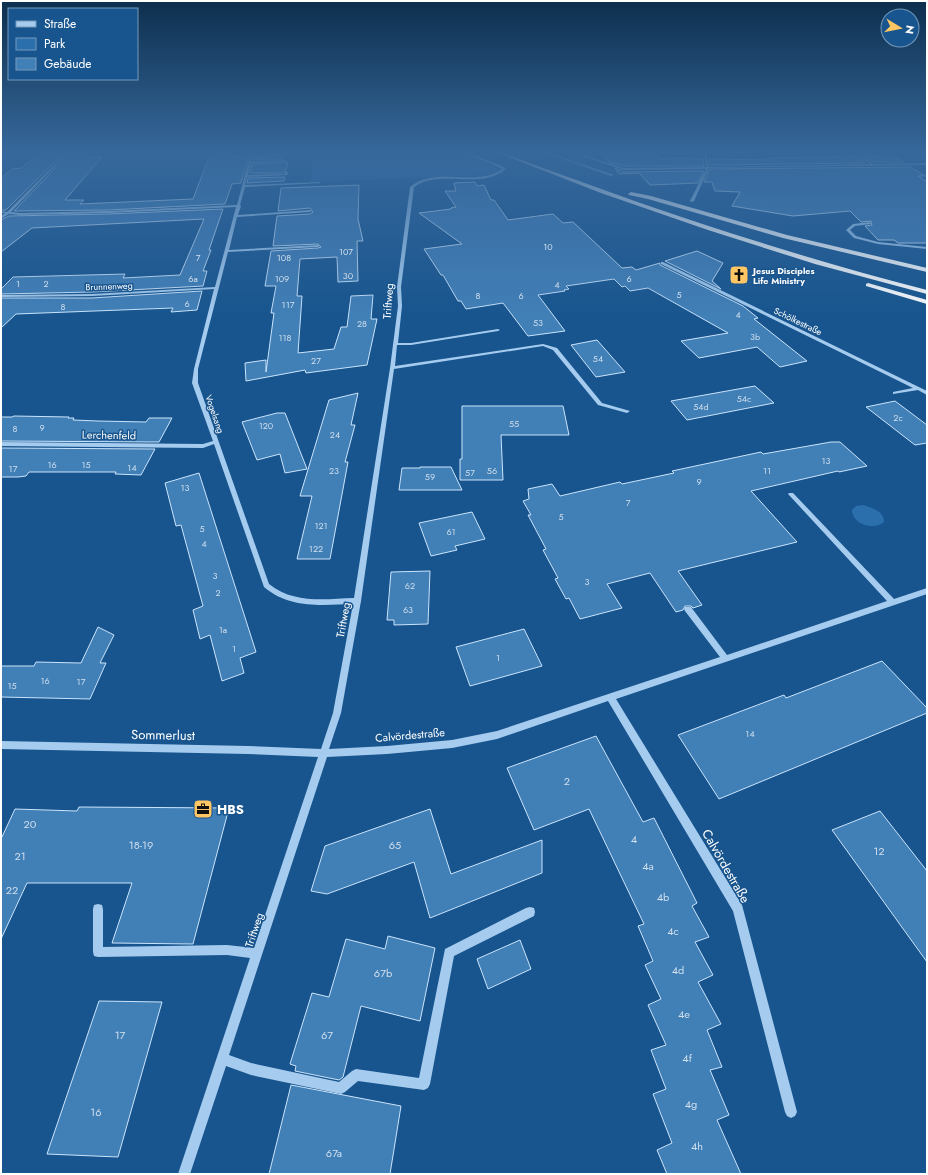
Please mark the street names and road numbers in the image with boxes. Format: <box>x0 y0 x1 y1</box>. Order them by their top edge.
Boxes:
street label: Brunnenweg <box>85 279 133 293</box>
street label: Triftweg <box>379 283 397 319</box>
street label: Schölkestraße <box>772 304 825 338</box>
street label: Vogelsang <box>202 393 228 435</box>
street label: Lerchenfeld <box>82 427 136 443</box>
street label: Triftweg <box>332 601 354 639</box>
street label: Calvördestraße <box>375 724 446 746</box>
street label: Sommerlust <box>131 725 196 745</box>
street label: Calvördestraße <box>697 826 755 907</box>
street label: Triftweg <box>241 910 267 950</box>

